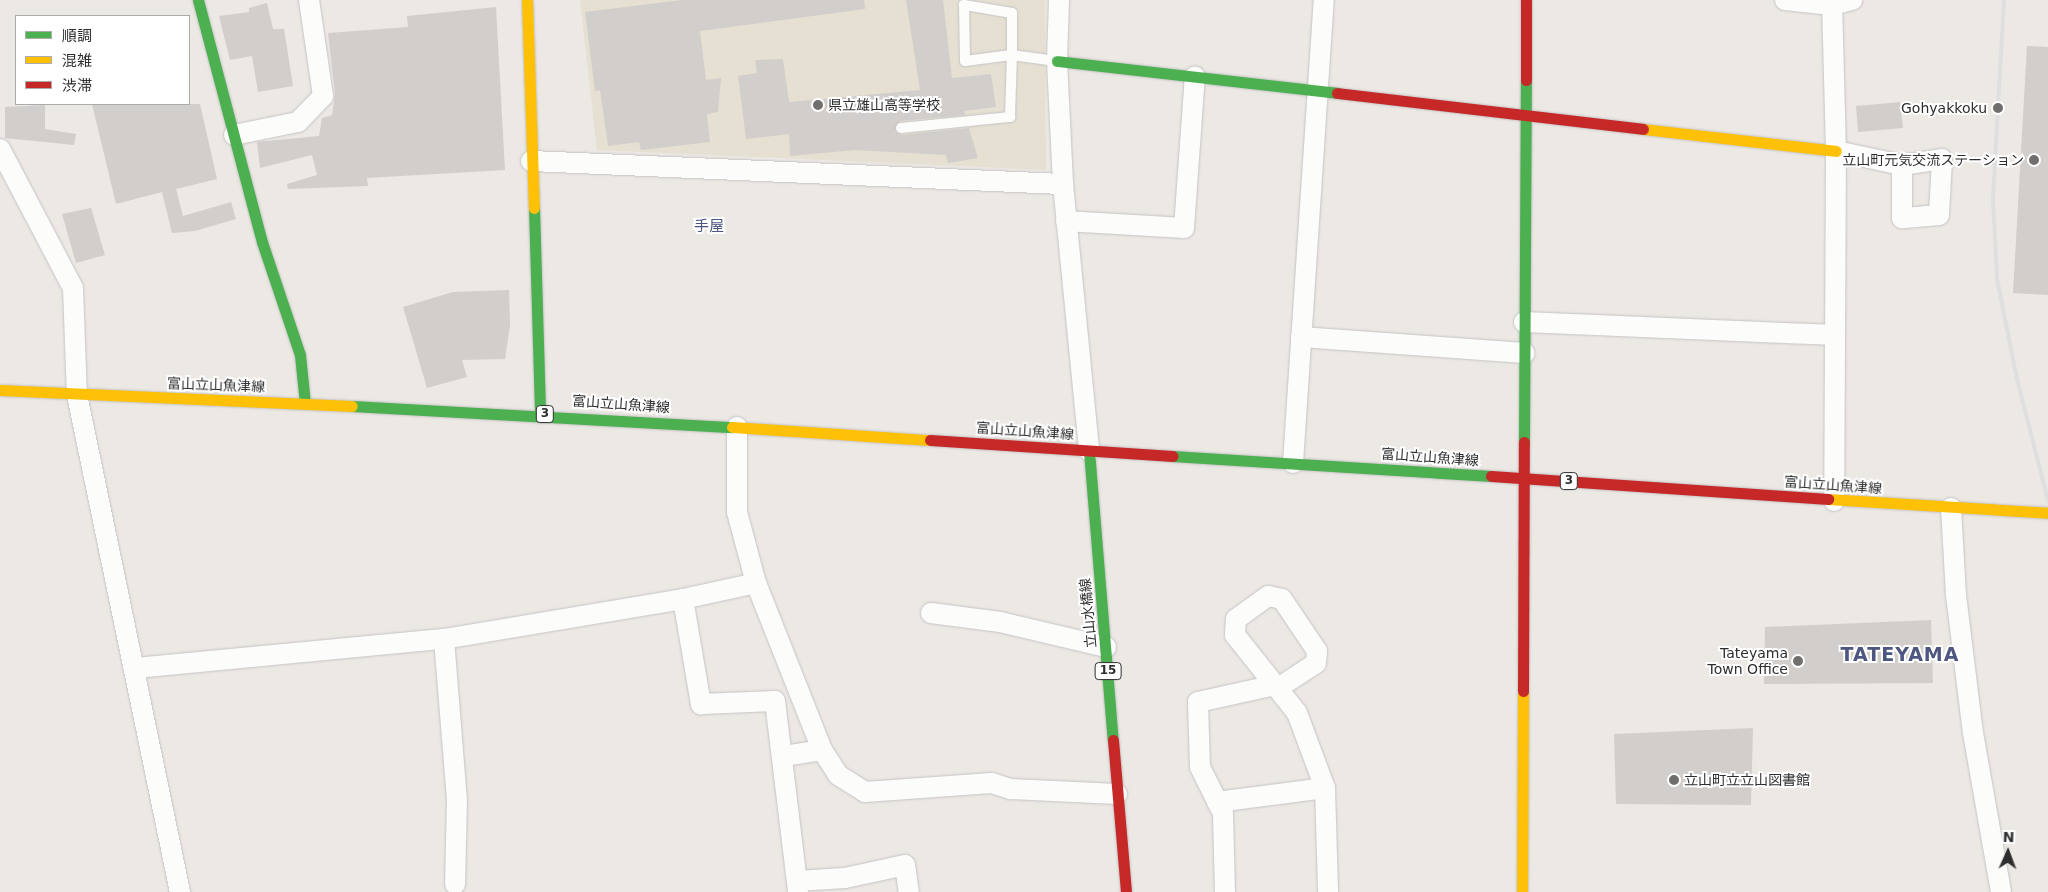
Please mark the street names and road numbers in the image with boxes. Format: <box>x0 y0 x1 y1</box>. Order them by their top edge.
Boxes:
street label: 富山立山魚津線 <box>167 375 265 395</box>
street label: 富山立山魚津線 <box>572 392 670 416</box>
road number: 3 <box>535 404 555 424</box>
street label: 富山立山魚津線 <box>976 419 1074 443</box>
street label: 富山立山魚津線 <box>1381 445 1479 469</box>
road number: 3 <box>1559 472 1579 491</box>
street label: 富山立山魚津線 <box>1784 473 1882 497</box>
street label: 立山水橋線 <box>1077 577 1099 649</box>
road number: 15 <box>1094 661 1122 680</box>

